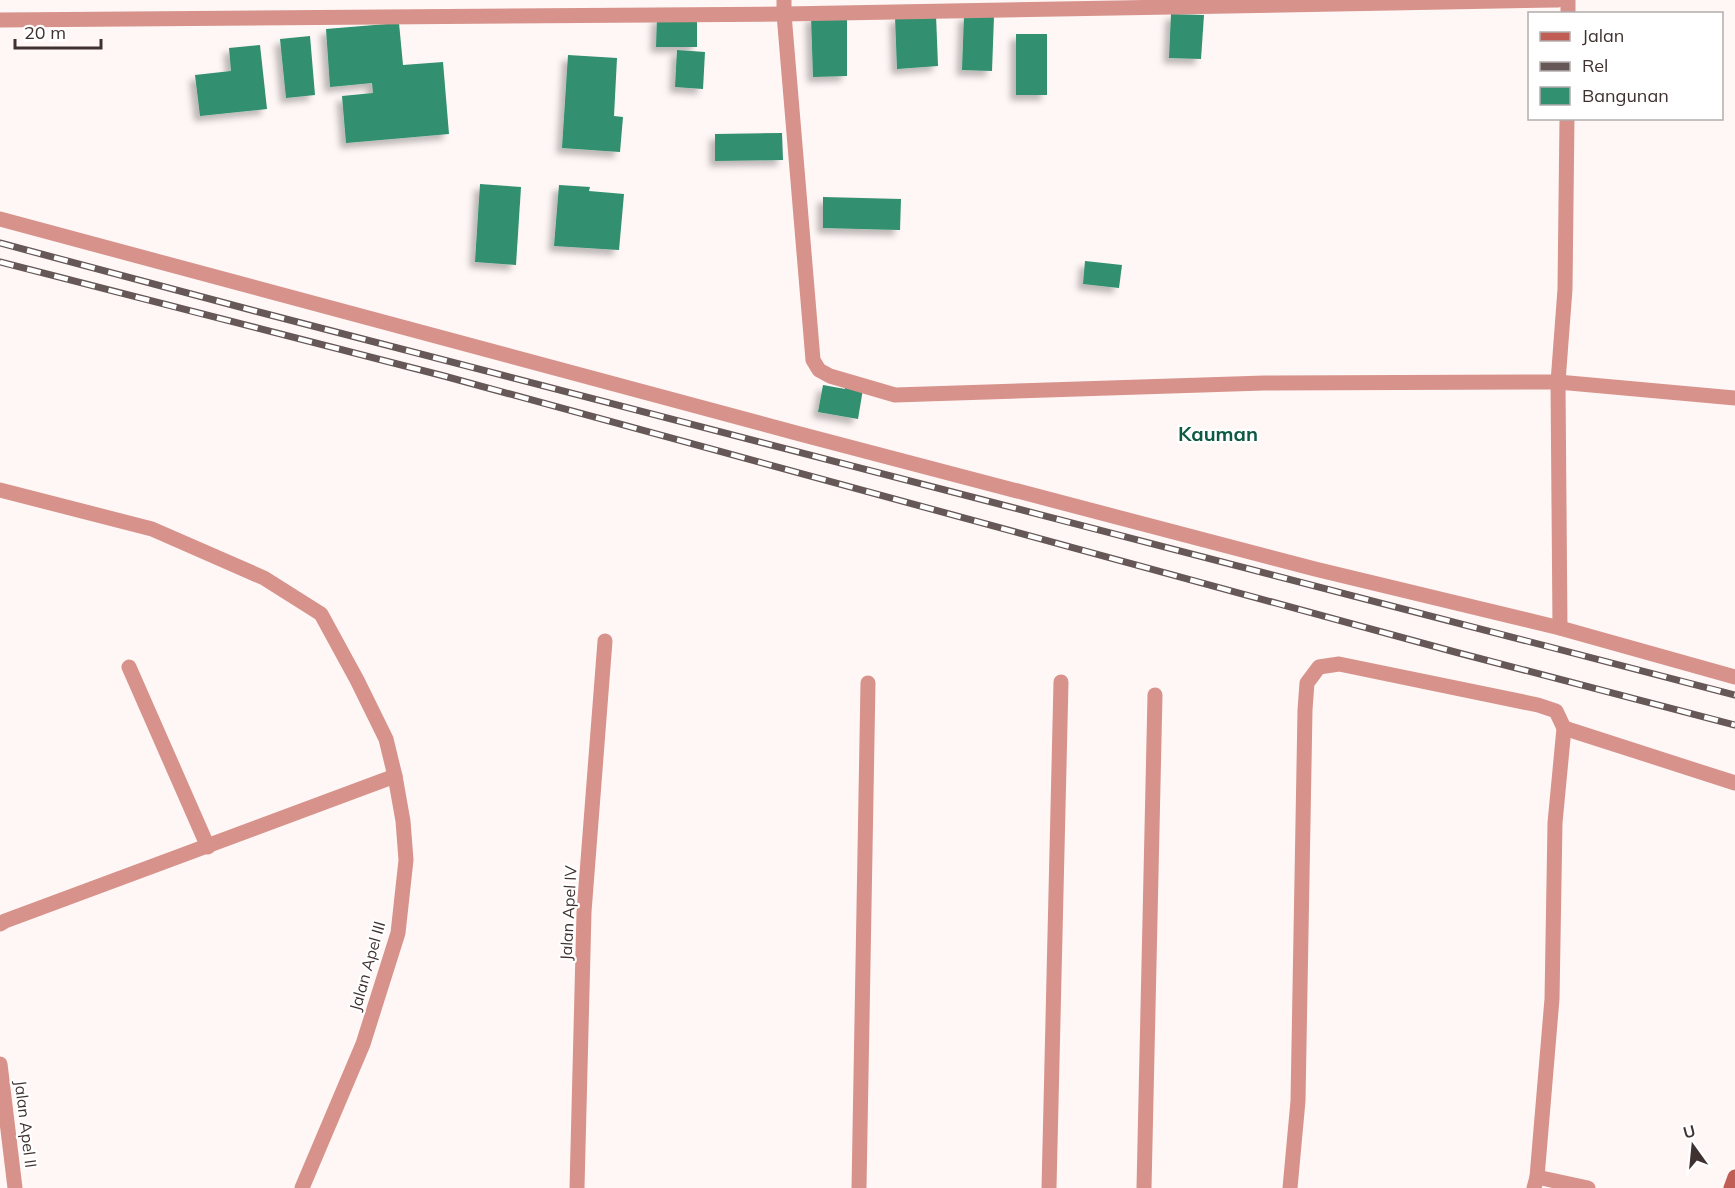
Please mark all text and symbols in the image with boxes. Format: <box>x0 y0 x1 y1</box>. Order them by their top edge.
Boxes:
scale bar <box>15 12 100 50</box>
legend <box>1528 12 1723 120</box>
text: 20 m <box>24 21 66 44</box>
text: Jalan <box>1582 24 1624 47</box>
text: Rel <box>1582 54 1608 77</box>
text: Bangunan <box>1582 84 1669 107</box>
district label: Kauman <box>1178 421 1258 446</box>
street label: Jalan Apel IV <box>556 864 581 961</box>
street label: Jalan Apel III <box>345 919 389 1013</box>
street label: Jalan Apel II <box>11 1079 41 1169</box>
north arrow <box>1663 1116 1723 1176</box>
text: U <box>1681 1120 1697 1143</box>

